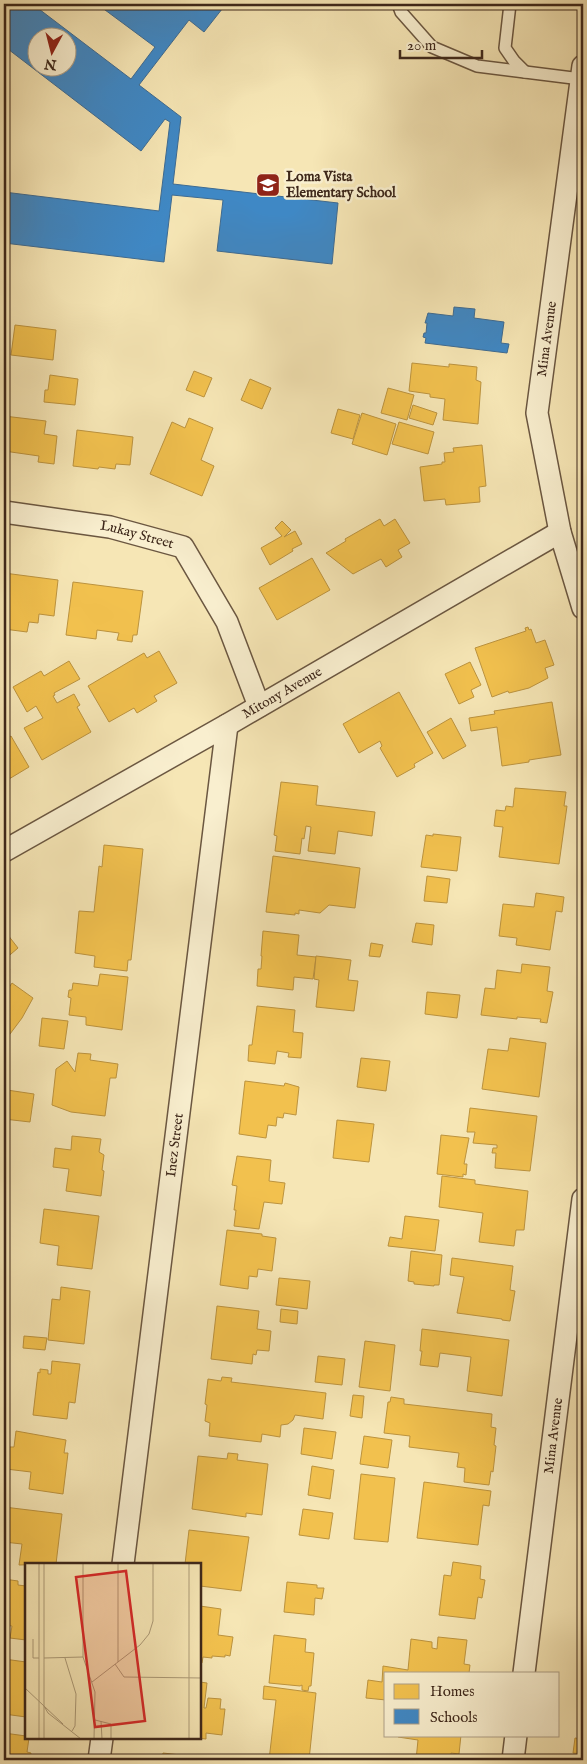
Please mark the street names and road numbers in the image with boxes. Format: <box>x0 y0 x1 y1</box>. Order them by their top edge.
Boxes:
street label: Mina Avenue <box>533 299 561 378</box>
street label: Lukay Street <box>99 517 176 553</box>
street label: Mitony Avenue <box>239 663 326 723</box>
street label: Inez Street <box>162 1112 188 1178</box>
street label: Mina Avenue <box>540 1396 567 1475</box>

